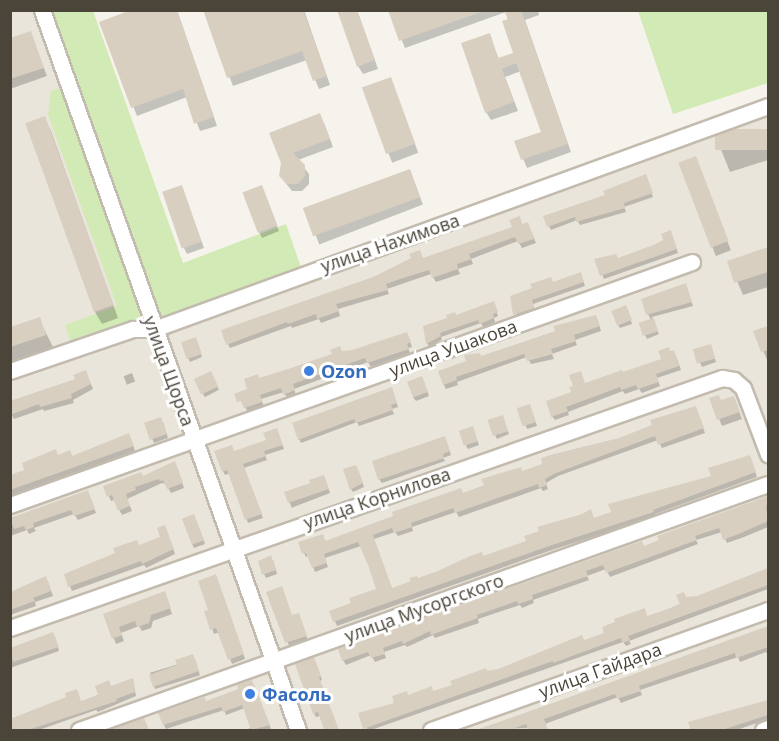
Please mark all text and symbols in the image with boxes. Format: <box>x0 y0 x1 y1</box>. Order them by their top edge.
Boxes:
street label: улица Нахимова <box>318 209 462 277</box>
street label: улица Щорса <box>139 313 199 429</box>
street label: улица Ушакова <box>386 315 520 381</box>
place label: Ozon <box>321 360 367 382</box>
marker: Ozon <box>302 364 316 378</box>
street label: улица Корнилова <box>301 463 453 533</box>
street label: улица Мусоргского <box>342 569 506 647</box>
street label: улица Гайдара <box>536 638 664 702</box>
place label: Фасоль <box>262 683 331 705</box>
marker: Фасоль <box>243 687 257 701</box>

